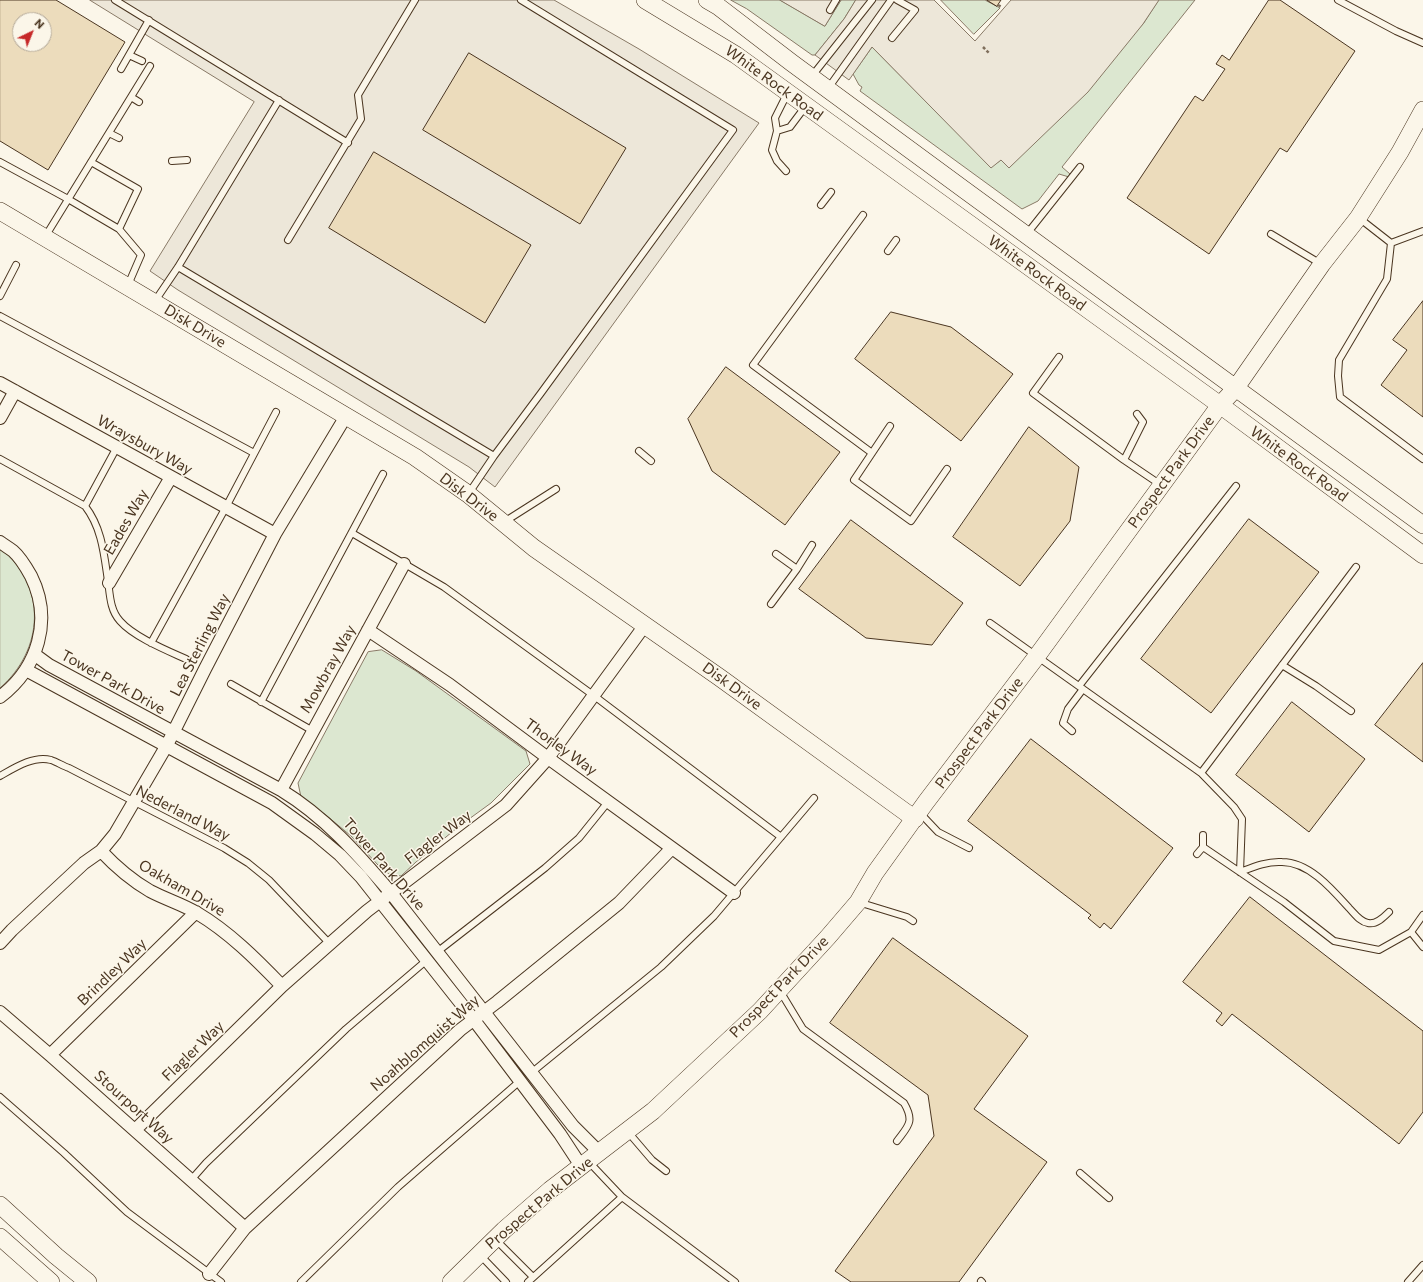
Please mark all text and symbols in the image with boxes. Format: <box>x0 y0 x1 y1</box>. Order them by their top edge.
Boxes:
north arrow <box>12 12 52 52</box>
text: N <box>32 16 47 31</box>
street label: White Rock Road <box>722 41 826 125</box>
street label: White Rock Road <box>985 231 1089 315</box>
street label: Disk Drive <box>161 301 229 351</box>
street label: Wraysbury Way <box>94 411 196 479</box>
street label: Prospect Park Drive <box>1124 412 1218 532</box>
street label: White Rock Road <box>1247 422 1351 506</box>
street label: Disk Drive <box>436 469 502 525</box>
street label: Eades Way <box>100 486 152 558</box>
street label: Lea Sterling Way <box>166 591 234 699</box>
street label: Mowbray Way <box>296 622 360 716</box>
street label: Tower Park Drive <box>58 646 168 718</box>
street label: Disk Drive <box>699 658 765 714</box>
street label: Prospect Park Drive <box>931 674 1027 792</box>
street label: Thorley Way <box>521 715 601 779</box>
street label: Nederland Way <box>133 781 233 845</box>
street label: Flagler Way <box>401 806 475 868</box>
street label: Tower Park Drive <box>339 814 429 914</box>
street label: Oakham Drive <box>136 856 228 920</box>
street label: Prospect Park Drive <box>726 932 832 1042</box>
street label: Brindley Way <box>74 935 150 1009</box>
street label: Noahblomquist Way <box>367 991 483 1095</box>
street label: Flagler Way <box>158 1017 228 1085</box>
street label: Stourport Way <box>91 1067 177 1147</box>
street label: Prospect Park Drive <box>482 1153 596 1253</box>

